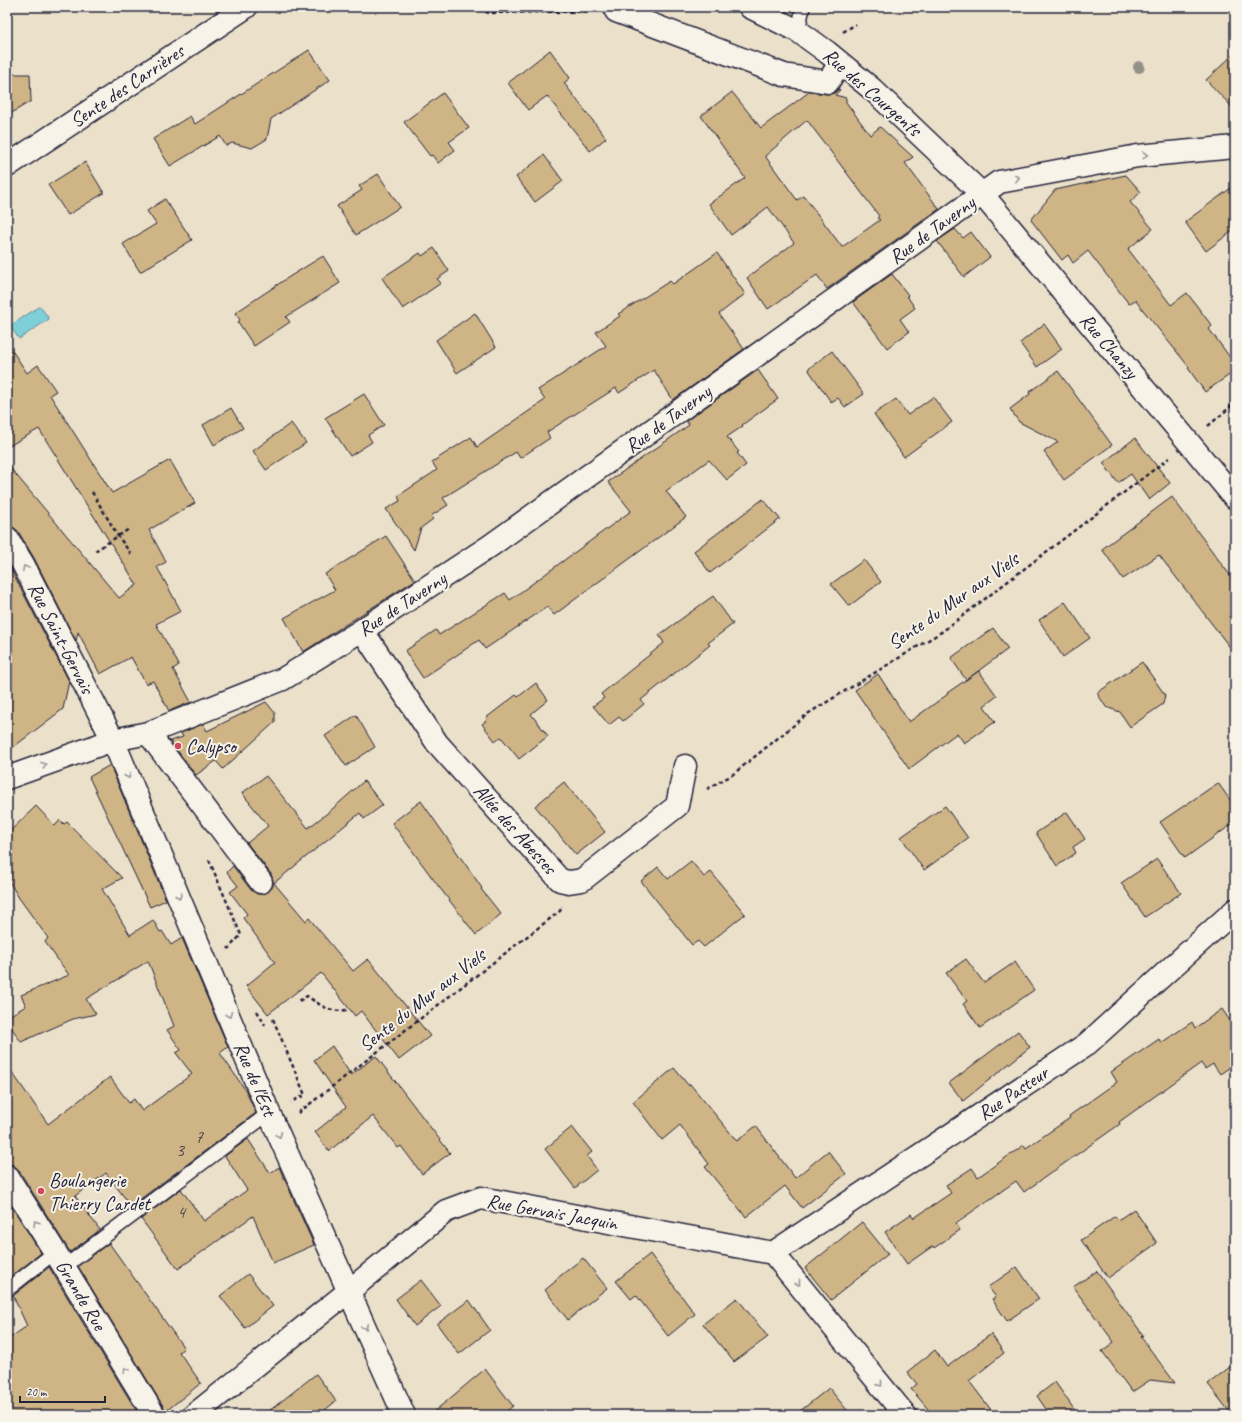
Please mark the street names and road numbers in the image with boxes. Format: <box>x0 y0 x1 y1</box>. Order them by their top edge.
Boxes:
street label: Sente des Carrières <box>65 37 191 133</box>
street label: Rue des Courgents <box>818 43 928 143</box>
street label: Rue de Taverny <box>884 190 981 270</box>
street label: Rue Chanzy <box>1074 308 1145 386</box>
street label: Rue de Taverny <box>620 379 717 459</box>
street label: Sente du Mur aux Viels <box>883 545 1025 655</box>
street label: Rue de Taverny <box>353 566 452 642</box>
street label: Rue Saint-Gervais <box>22 578 101 700</box>
street label: Allée des Abesses <box>468 779 564 881</box>
street label: Sente du Mur aux Viels <box>354 941 492 1057</box>
street label: Rue de l'Est <box>228 1038 283 1122</box>
street label: Rue Pasteur <box>973 1059 1055 1126</box>
street label: Rue Gervais Jacquin <box>485 1188 620 1236</box>
street label: Grande Rue <box>50 1255 113 1336</box>

